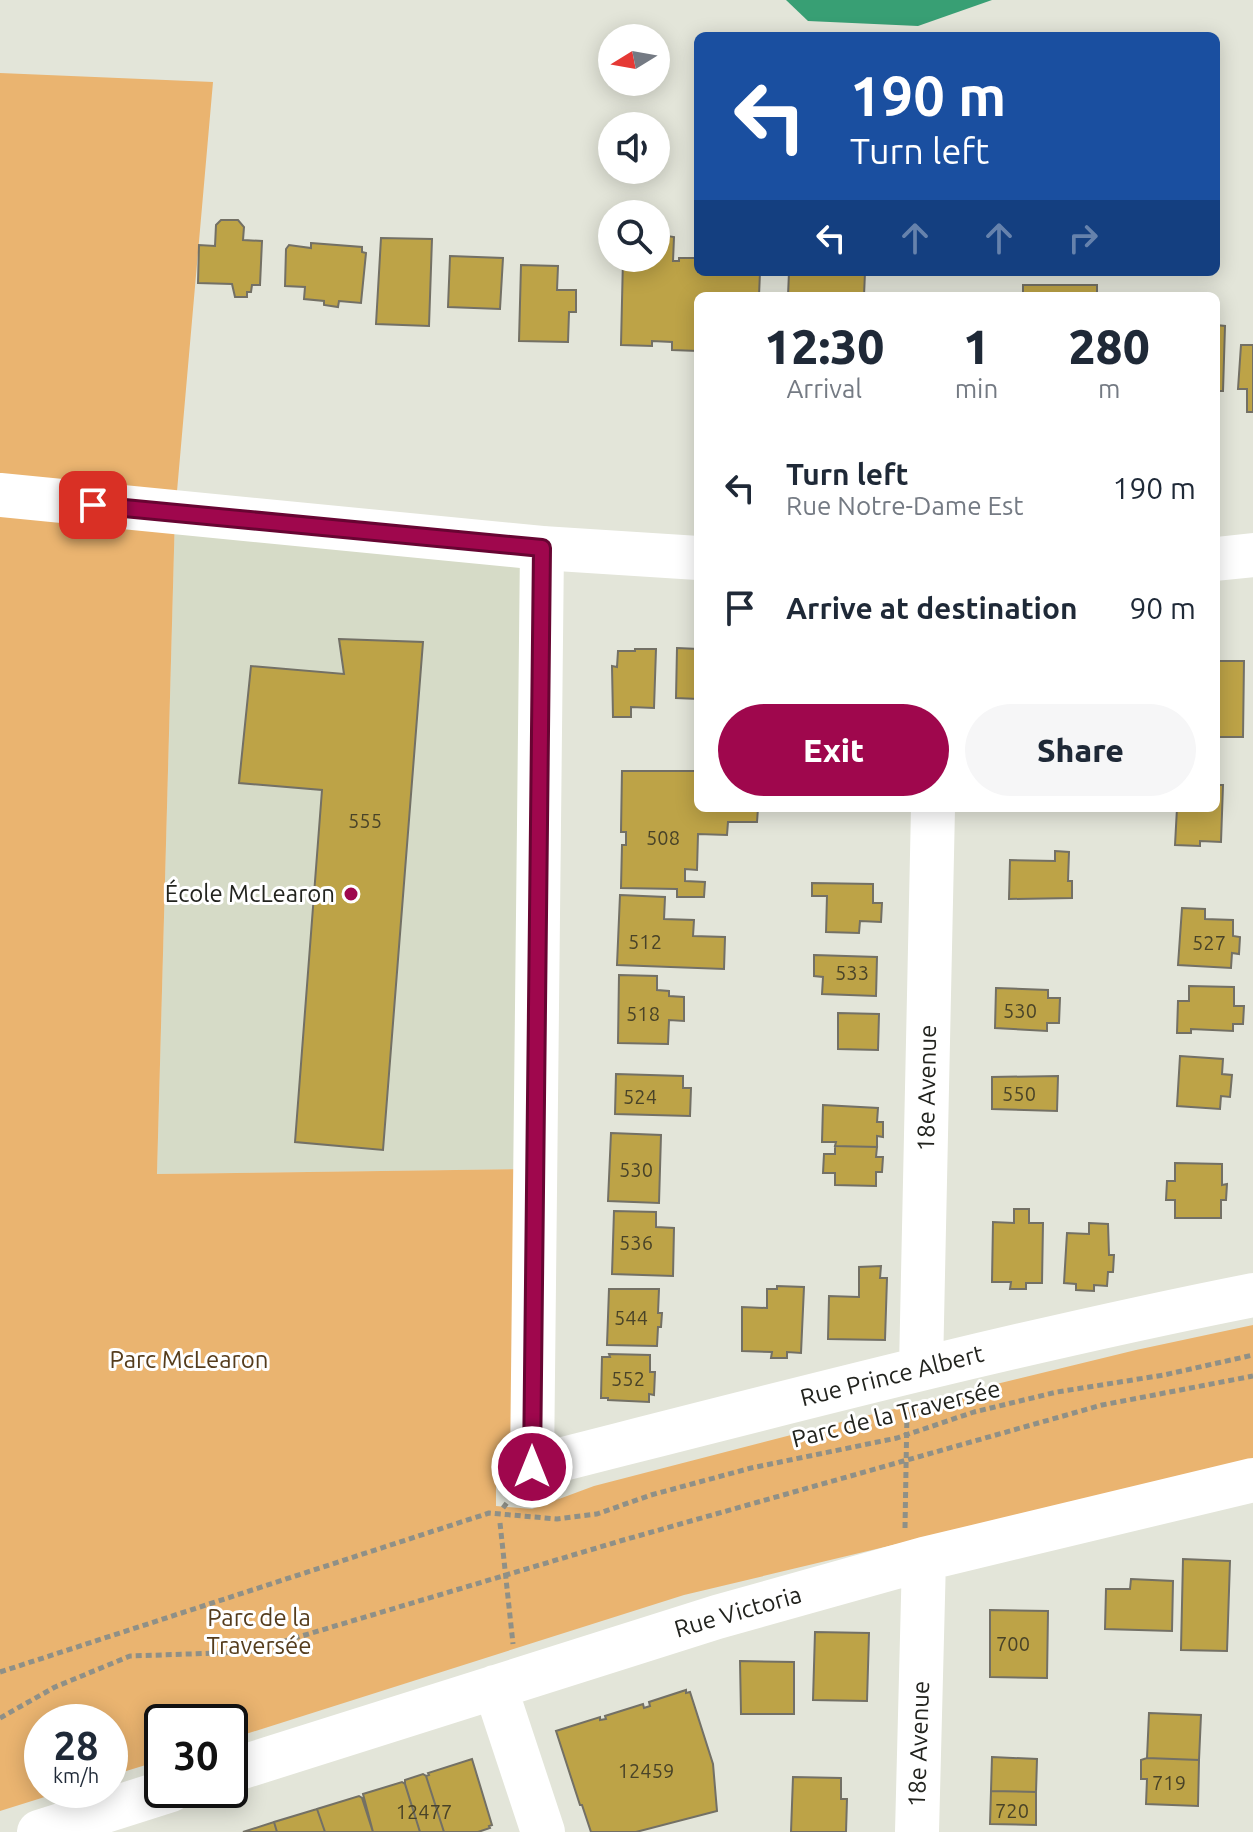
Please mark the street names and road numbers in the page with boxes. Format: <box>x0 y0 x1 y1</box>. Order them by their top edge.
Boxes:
street label: 18e Avenue <box>912 1024 941 1152</box>
street label: Rue Prince Albert <box>797 1340 987 1411</box>
street label: Parc de la Traversée <box>789 1375 1003 1452</box>
street label: Rue Victoria <box>671 1580 805 1643</box>
street label: 18e Avenue <box>903 1680 934 1808</box>

